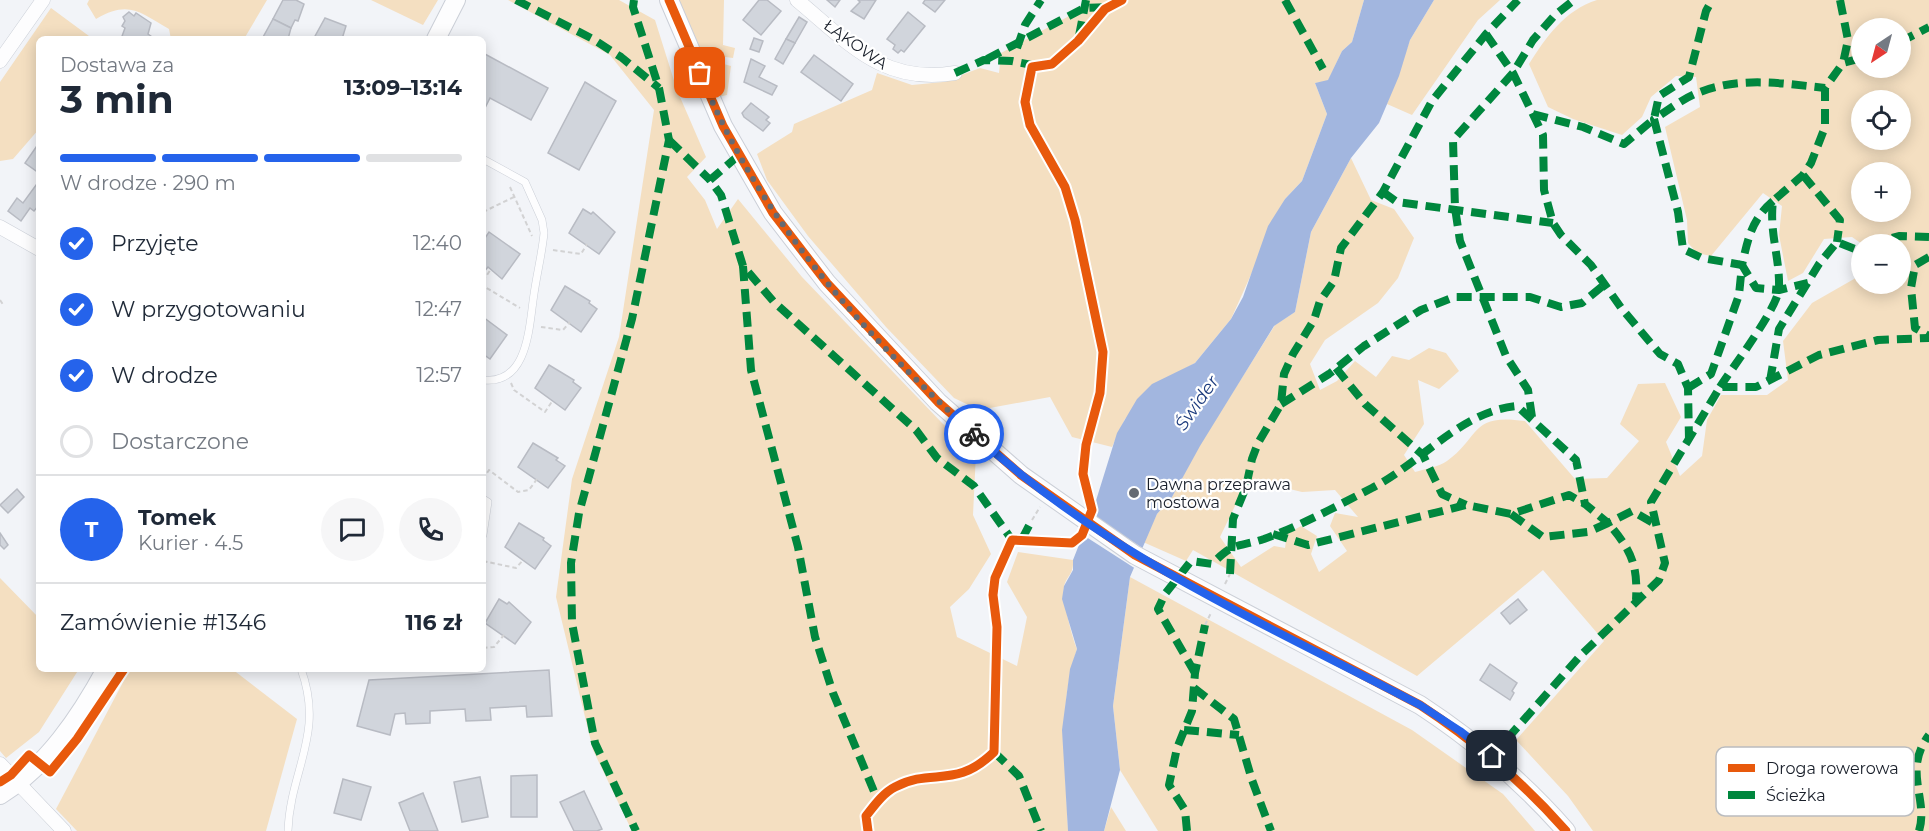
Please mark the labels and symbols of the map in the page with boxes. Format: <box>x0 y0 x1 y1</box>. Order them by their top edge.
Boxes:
street label: ŁĄKOWA <box>820 16 892 74</box>
north arrow <box>1851 18 1911 78</box>
pin <box>674 47 725 98</box>
water label: Świder <box>1170 371 1224 435</box>
courier <box>944 404 1004 464</box>
place label: Dawna przeprawa mostowa <box>1146 475 1291 512</box>
marker: Dawna przeprawa mostowa <box>1127 486 1141 500</box>
pin <box>1466 730 1517 781</box>
legend <box>1716 747 1914 816</box>
text: Droga rowerowa <box>1766 759 1899 778</box>
text: Ścieżka <box>1766 786 1826 805</box>

